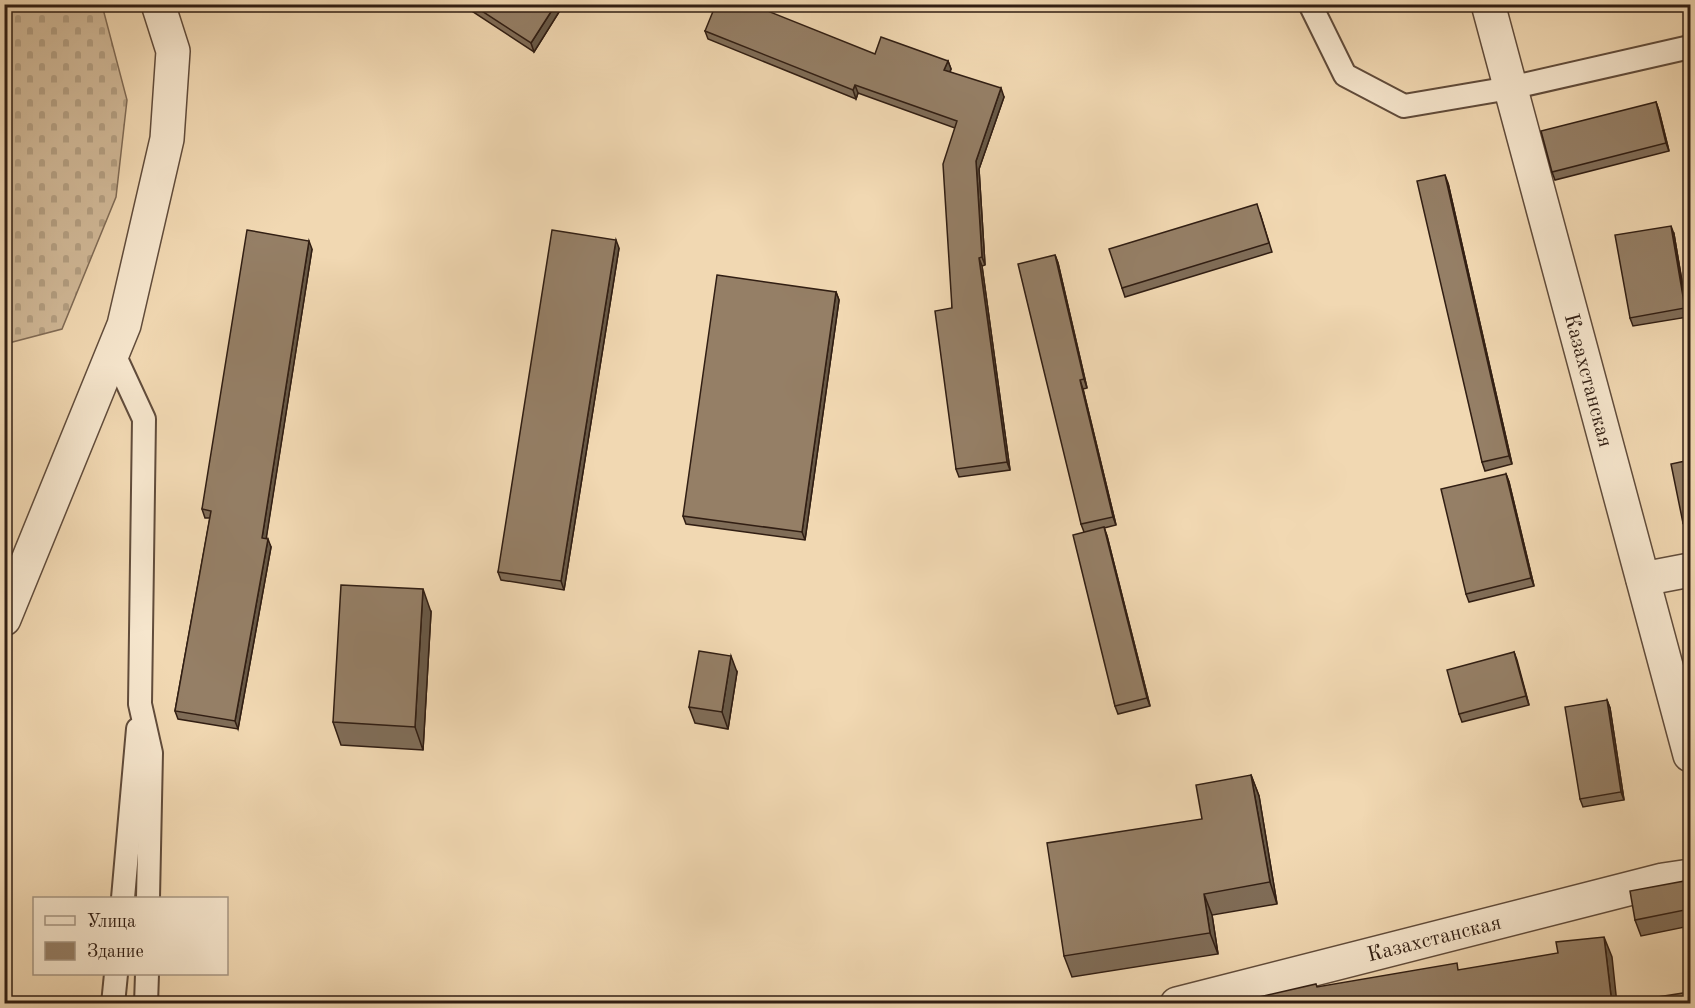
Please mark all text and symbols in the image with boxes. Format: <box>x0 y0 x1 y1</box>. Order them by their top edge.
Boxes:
street label: Казахстанская <box>1560 311 1616 450</box>
legend <box>33 897 228 975</box>
text: Улица <box>87 913 136 931</box>
street label: Казахстанская <box>1365 913 1504 966</box>
text: Здание <box>87 943 144 961</box>

